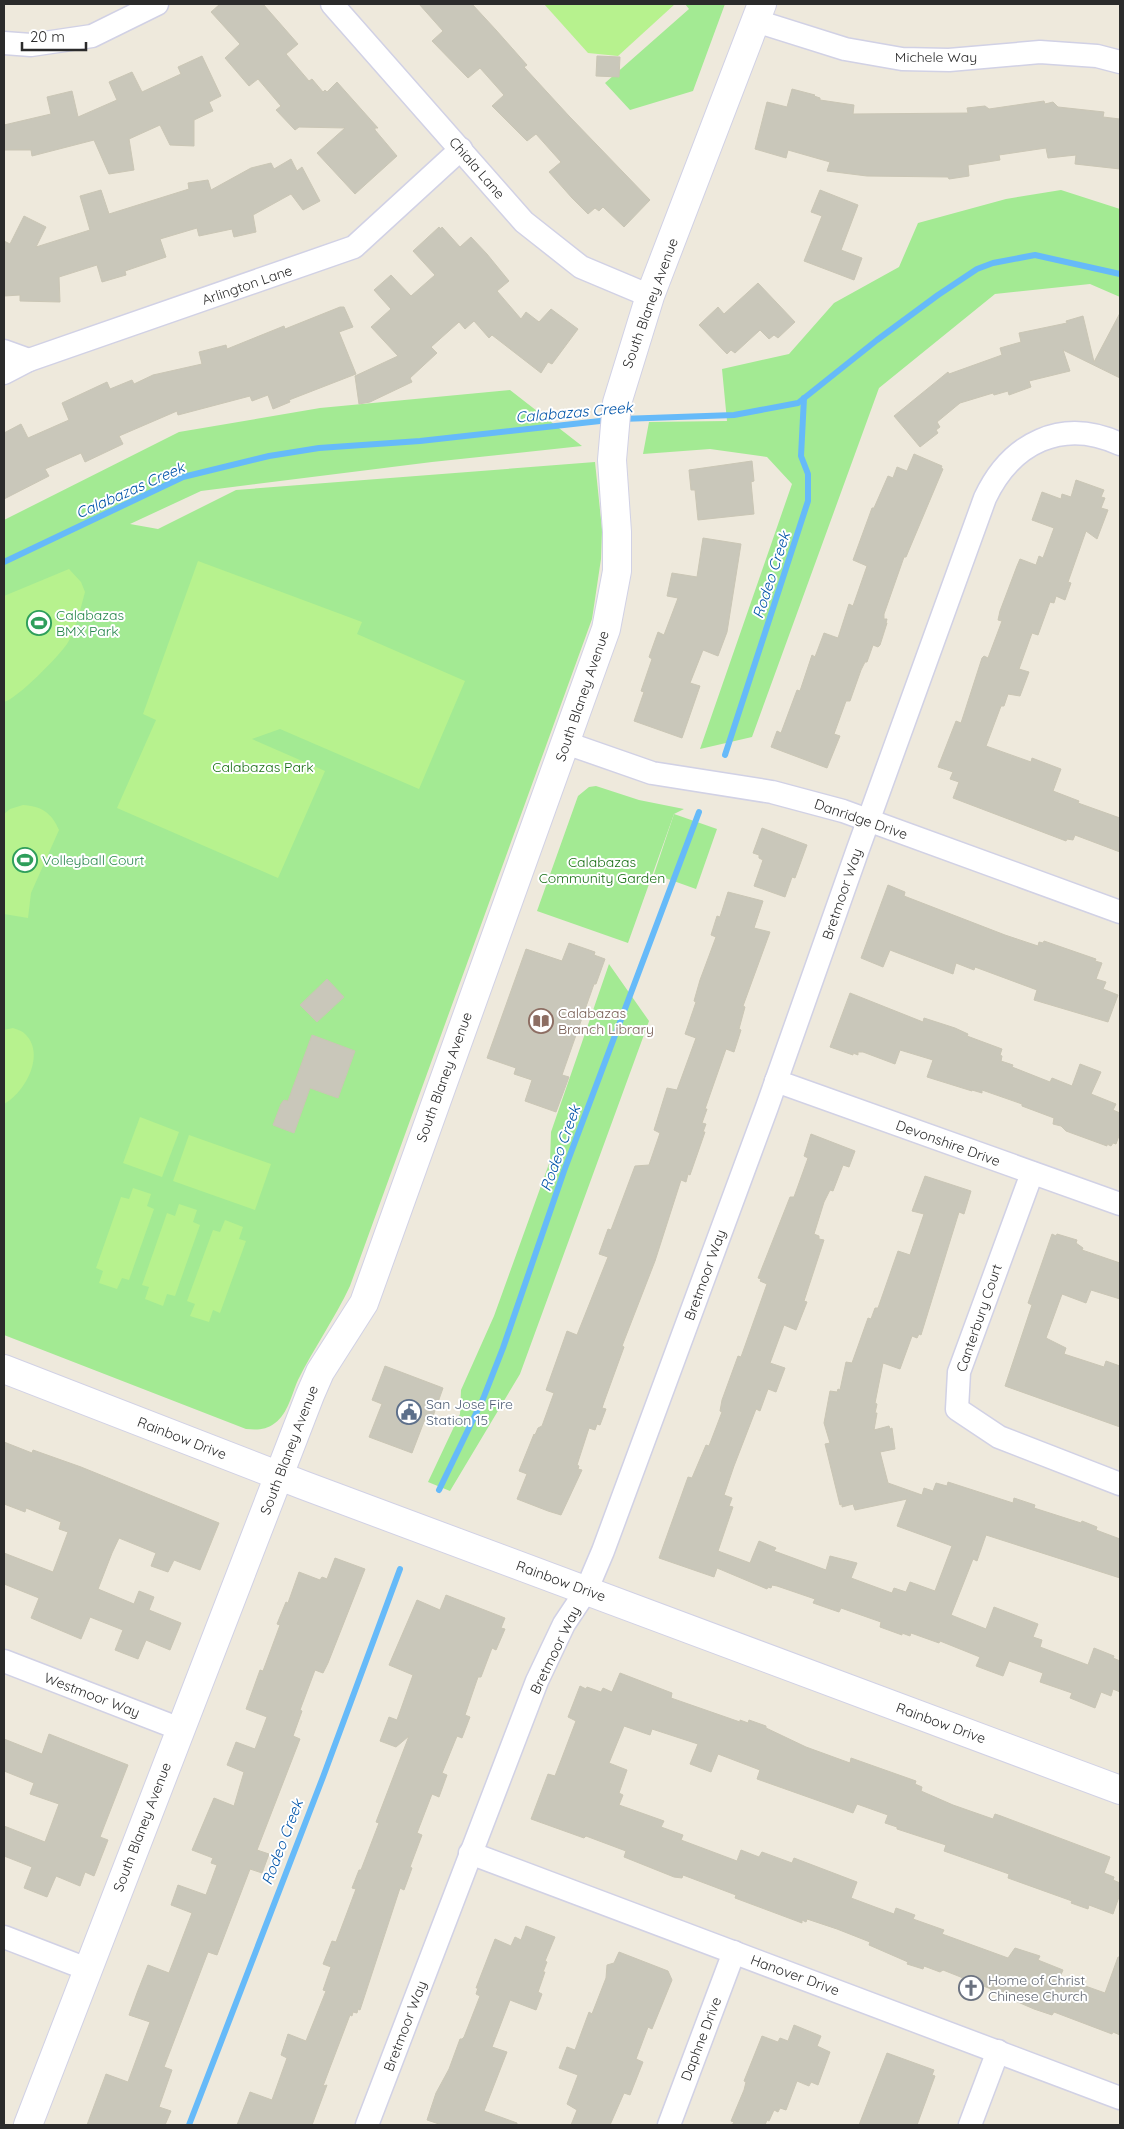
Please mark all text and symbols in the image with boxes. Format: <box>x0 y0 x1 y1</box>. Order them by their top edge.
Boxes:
scale bar <box>22 20 86 52</box>
text: 20 m <box>30 27 65 46</box>
street label: Michele Way <box>895 48 977 66</box>
street label: Chiala Lane <box>445 133 509 203</box>
street label: South Blaney Avenue <box>618 235 682 371</box>
street label: Arlington Lane <box>199 261 295 309</box>
water label: Calabazas Creek <box>515 397 635 427</box>
water label: Calabazas Creek <box>73 457 189 523</box>
water label: Rodeo Creek <box>748 527 795 621</box>
place label: Calabazas BMX Park <box>56 606 124 640</box>
sports icon: Calabazas BMX Park <box>26 610 52 636</box>
street label: South Blaney Avenue <box>551 628 613 764</box>
park label: Calabazas Park <box>212 758 314 776</box>
street label: Danridge Drive <box>812 795 910 843</box>
street label: Bretmoor Way <box>818 846 866 942</box>
sports icon: Volleyball Court <box>12 847 38 873</box>
place label: Volleyball Court <box>42 851 145 869</box>
park label: Calabazas Community Garden <box>539 853 665 887</box>
place label: Calabazas Branch Library <box>558 1004 654 1038</box>
library icon: Calabazas Branch Library <box>528 1008 554 1034</box>
street label: South Blaney Avenue <box>412 1009 476 1145</box>
water label: Rodeo Creek <box>536 1101 585 1194</box>
street label: Devonshire Drive <box>893 1116 1003 1170</box>
street label: Bretmoor Way <box>680 1227 730 1323</box>
street label: Canterbury Court <box>952 1261 1006 1374</box>
street label: South Blaney Avenue <box>256 1383 322 1517</box>
place label: San Jose Fire Station 15 <box>426 1395 513 1429</box>
public building icon: San Jose Fire Station 15 <box>396 1399 422 1425</box>
street label: Rainbow Drive <box>135 1413 229 1463</box>
street label: Rainbow Drive <box>514 1556 608 1606</box>
street label: Bretmoor Way <box>526 1603 584 1697</box>
street label: Westmoor Way <box>42 1668 142 1722</box>
street label: Rainbow Drive <box>894 1698 988 1748</box>
street label: South Blaney Avenue <box>109 1760 175 1894</box>
water label: Rodeo Creek <box>257 1795 308 1887</box>
street label: Hanover Drive <box>748 1951 842 1999</box>
place label: Home of Christ Chinese Church <box>988 1971 1088 2005</box>
church icon: Home of Christ Chinese Church <box>958 1975 984 2001</box>
street label: Bretmoor Way <box>379 1978 431 2074</box>
street label: Daphne Drive <box>677 1994 725 2084</box>

